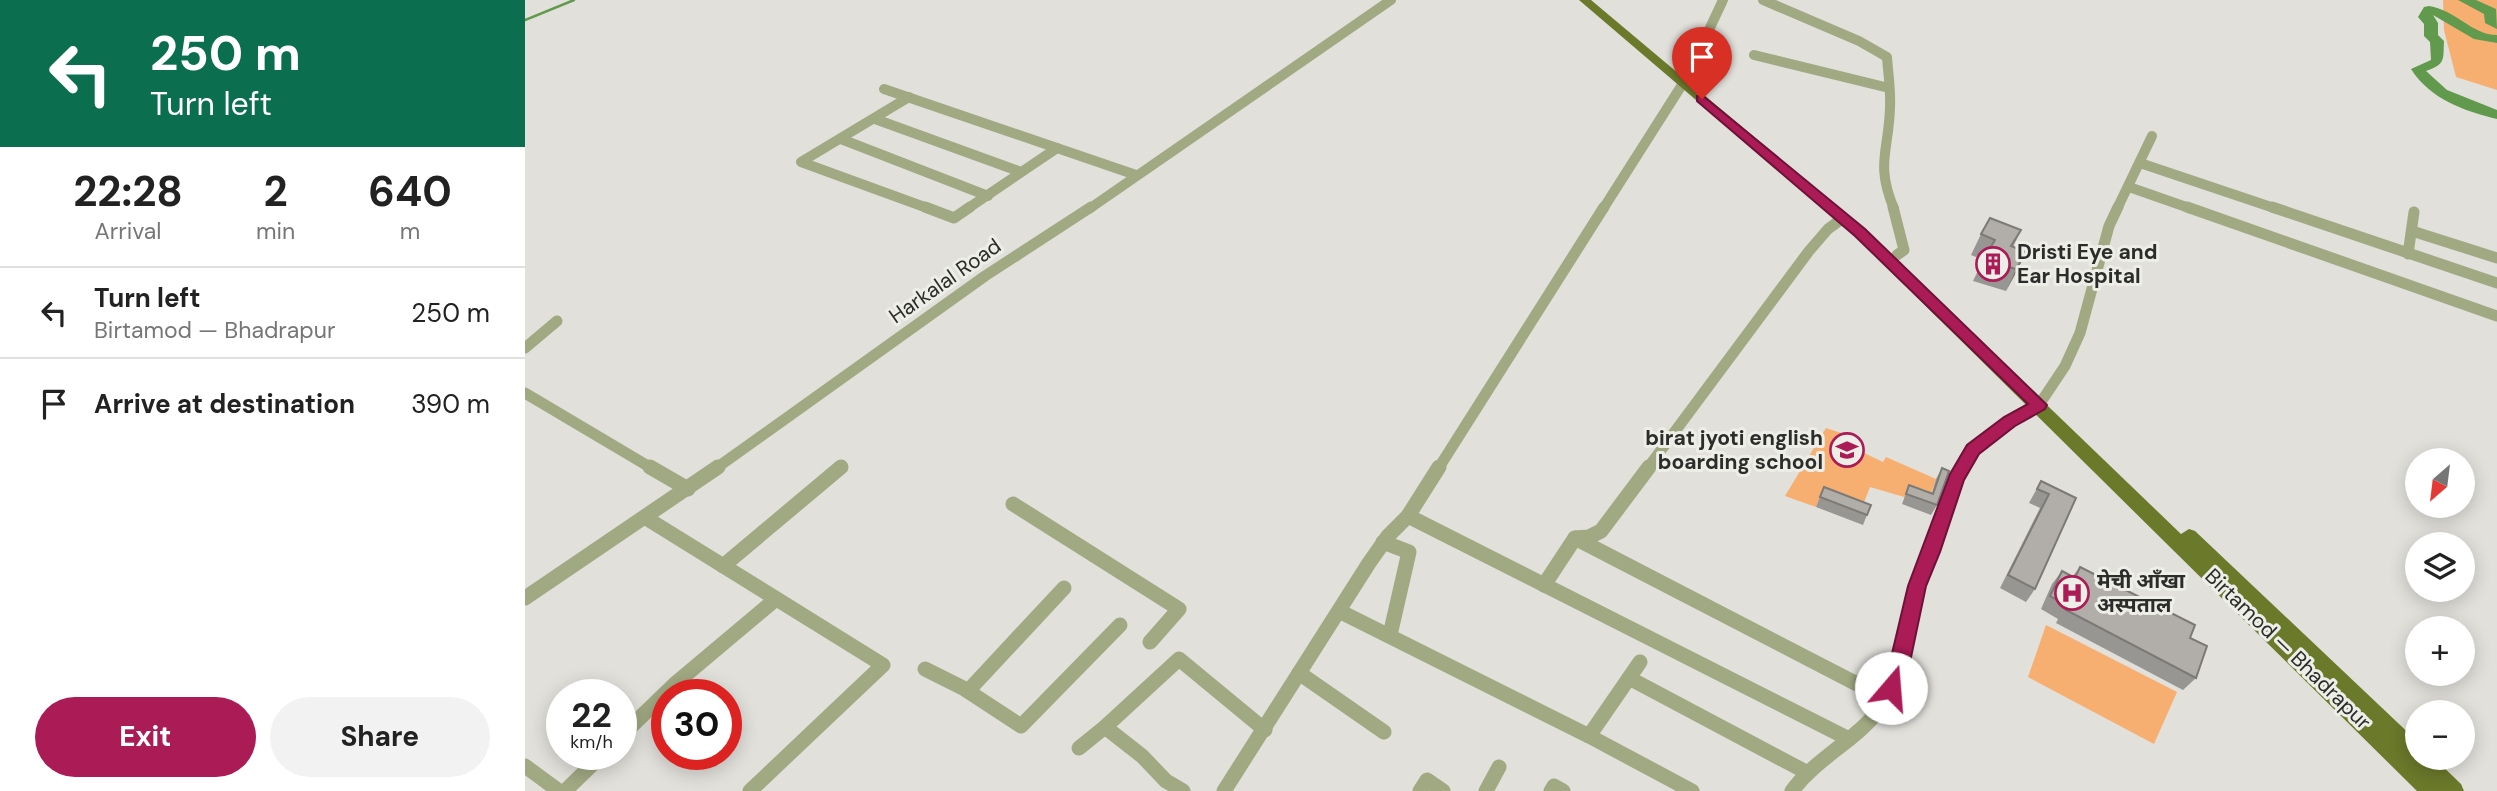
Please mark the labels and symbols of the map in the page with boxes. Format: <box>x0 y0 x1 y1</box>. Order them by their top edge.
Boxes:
pin <box>1672 27 1732 99</box>
street label: Harkalal Road <box>883 232 1007 330</box>
place label: Dristi Eye and Ear Hospital <box>2017 238 2157 290</box>
building icon: Dristi Eye and Ear Hospital <box>1974 245 2012 283</box>
place label: birat jyoti english boarding school <box>1645 424 1823 476</box>
school or university icon: birat jyoti english boarding school <box>1828 431 1866 469</box>
north arrow <box>2405 448 2475 518</box>
street label: Birtamod — Bhadrapur <box>2199 562 2377 736</box>
place label: मेची आँखा अस्पताल <box>2097 567 2186 619</box>
hospital icon: मेची आँखा अस्पताल <box>2053 574 2091 612</box>
position arrow <box>1854 651 1928 725</box>
speed limit sign: 30 <box>651 679 742 770</box>

